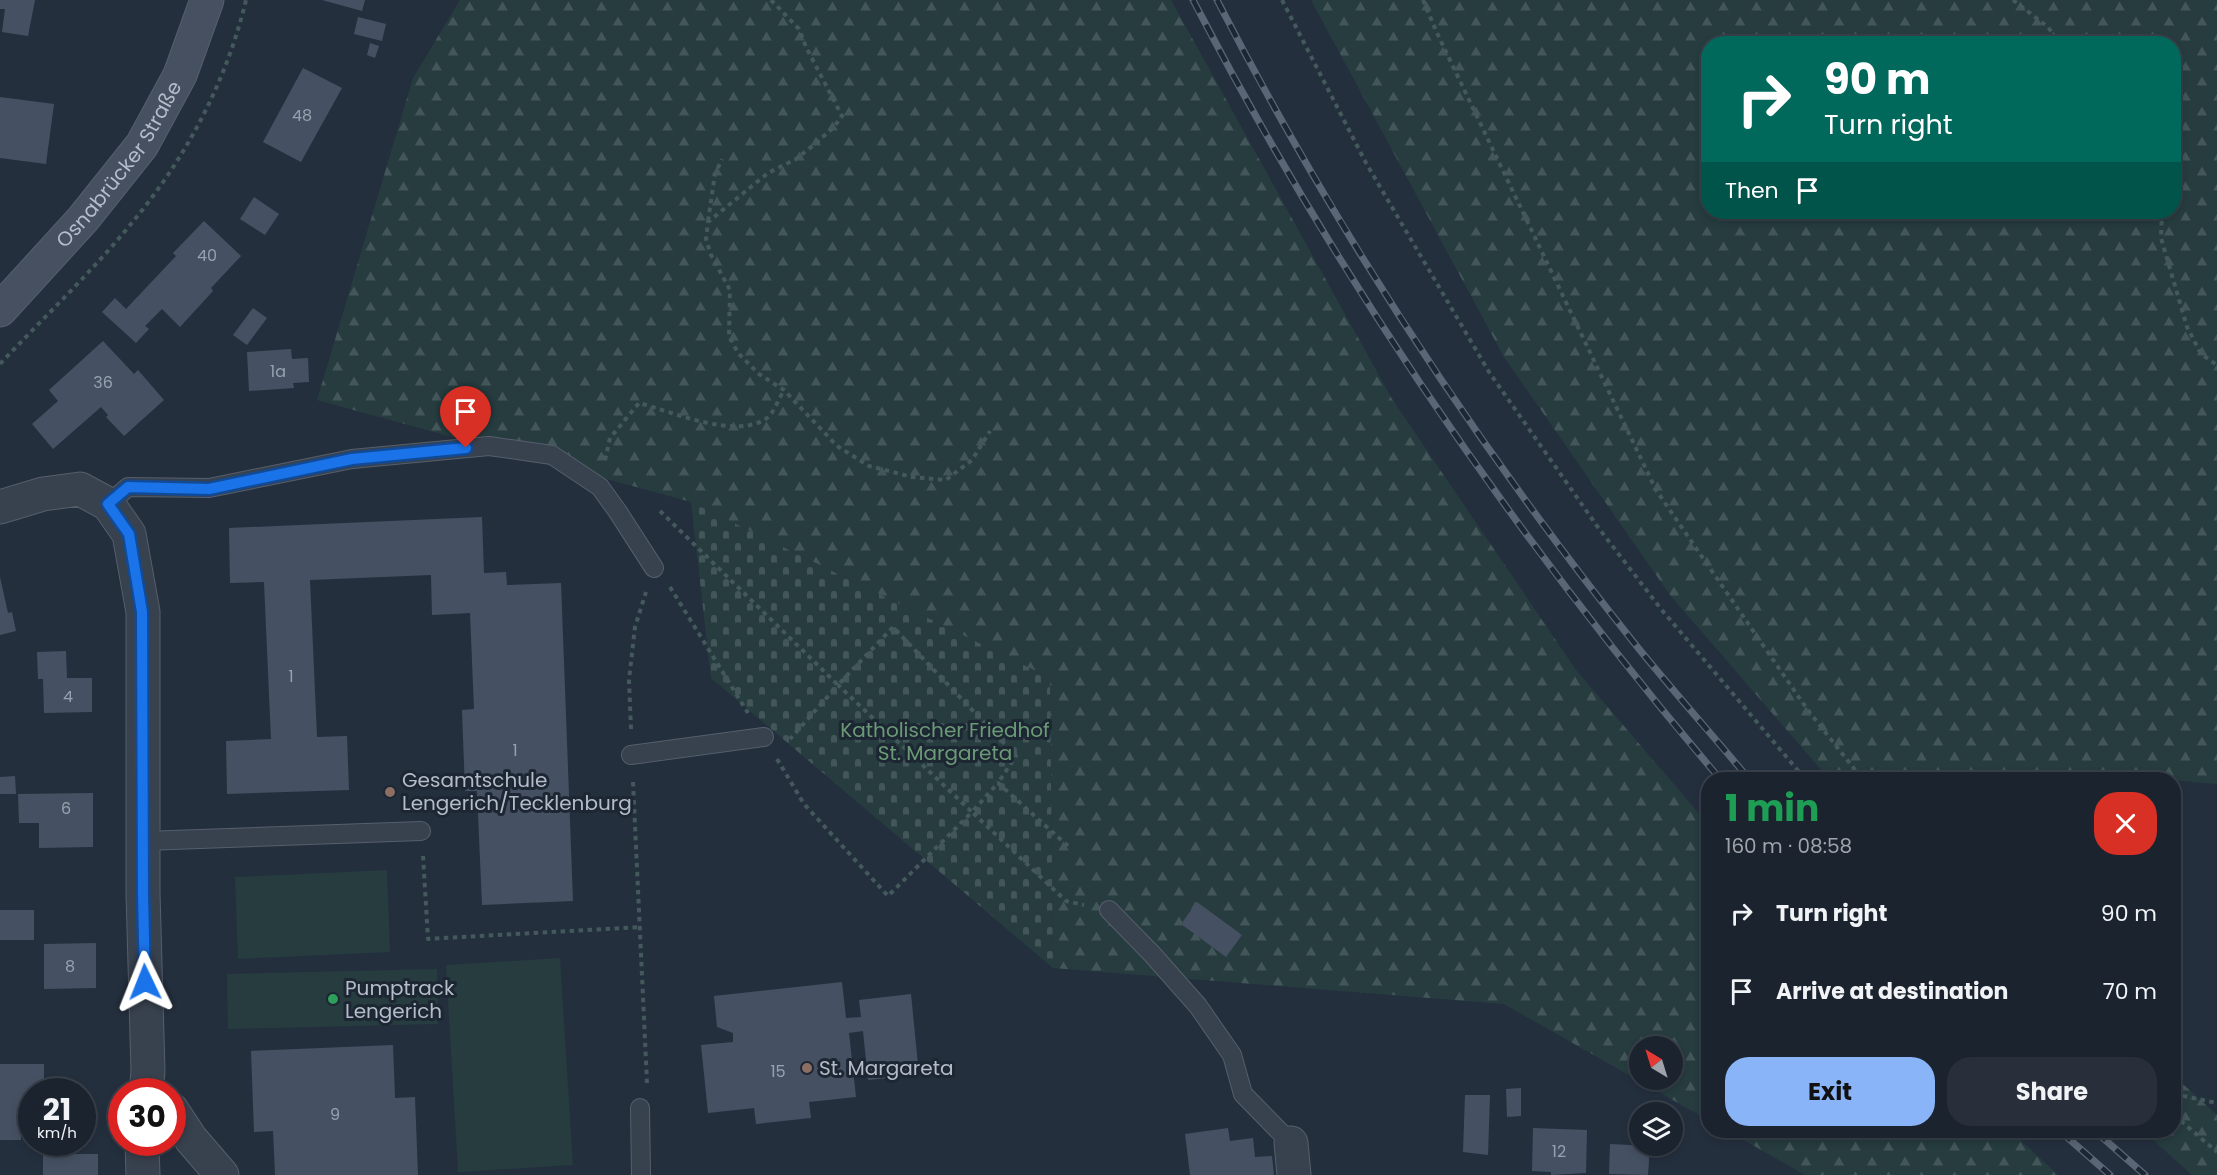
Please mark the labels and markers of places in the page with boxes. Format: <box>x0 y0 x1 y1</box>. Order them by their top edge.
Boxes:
pin <box>440 386 491 448</box>
place label: Gesamtschule Lengerich/Tecklenburg <box>402 766 632 817</box>
marker: Gesamtschule Lengerich/Tecklenburg <box>383 785 397 799</box>
place label: Pumptrack Lengerich <box>345 974 455 1025</box>
marker: Pumptrack Lengerich <box>326 992 340 1006</box>
place label: St. Margareta <box>819 1054 953 1082</box>
marker: St. Margareta <box>800 1061 814 1075</box>

